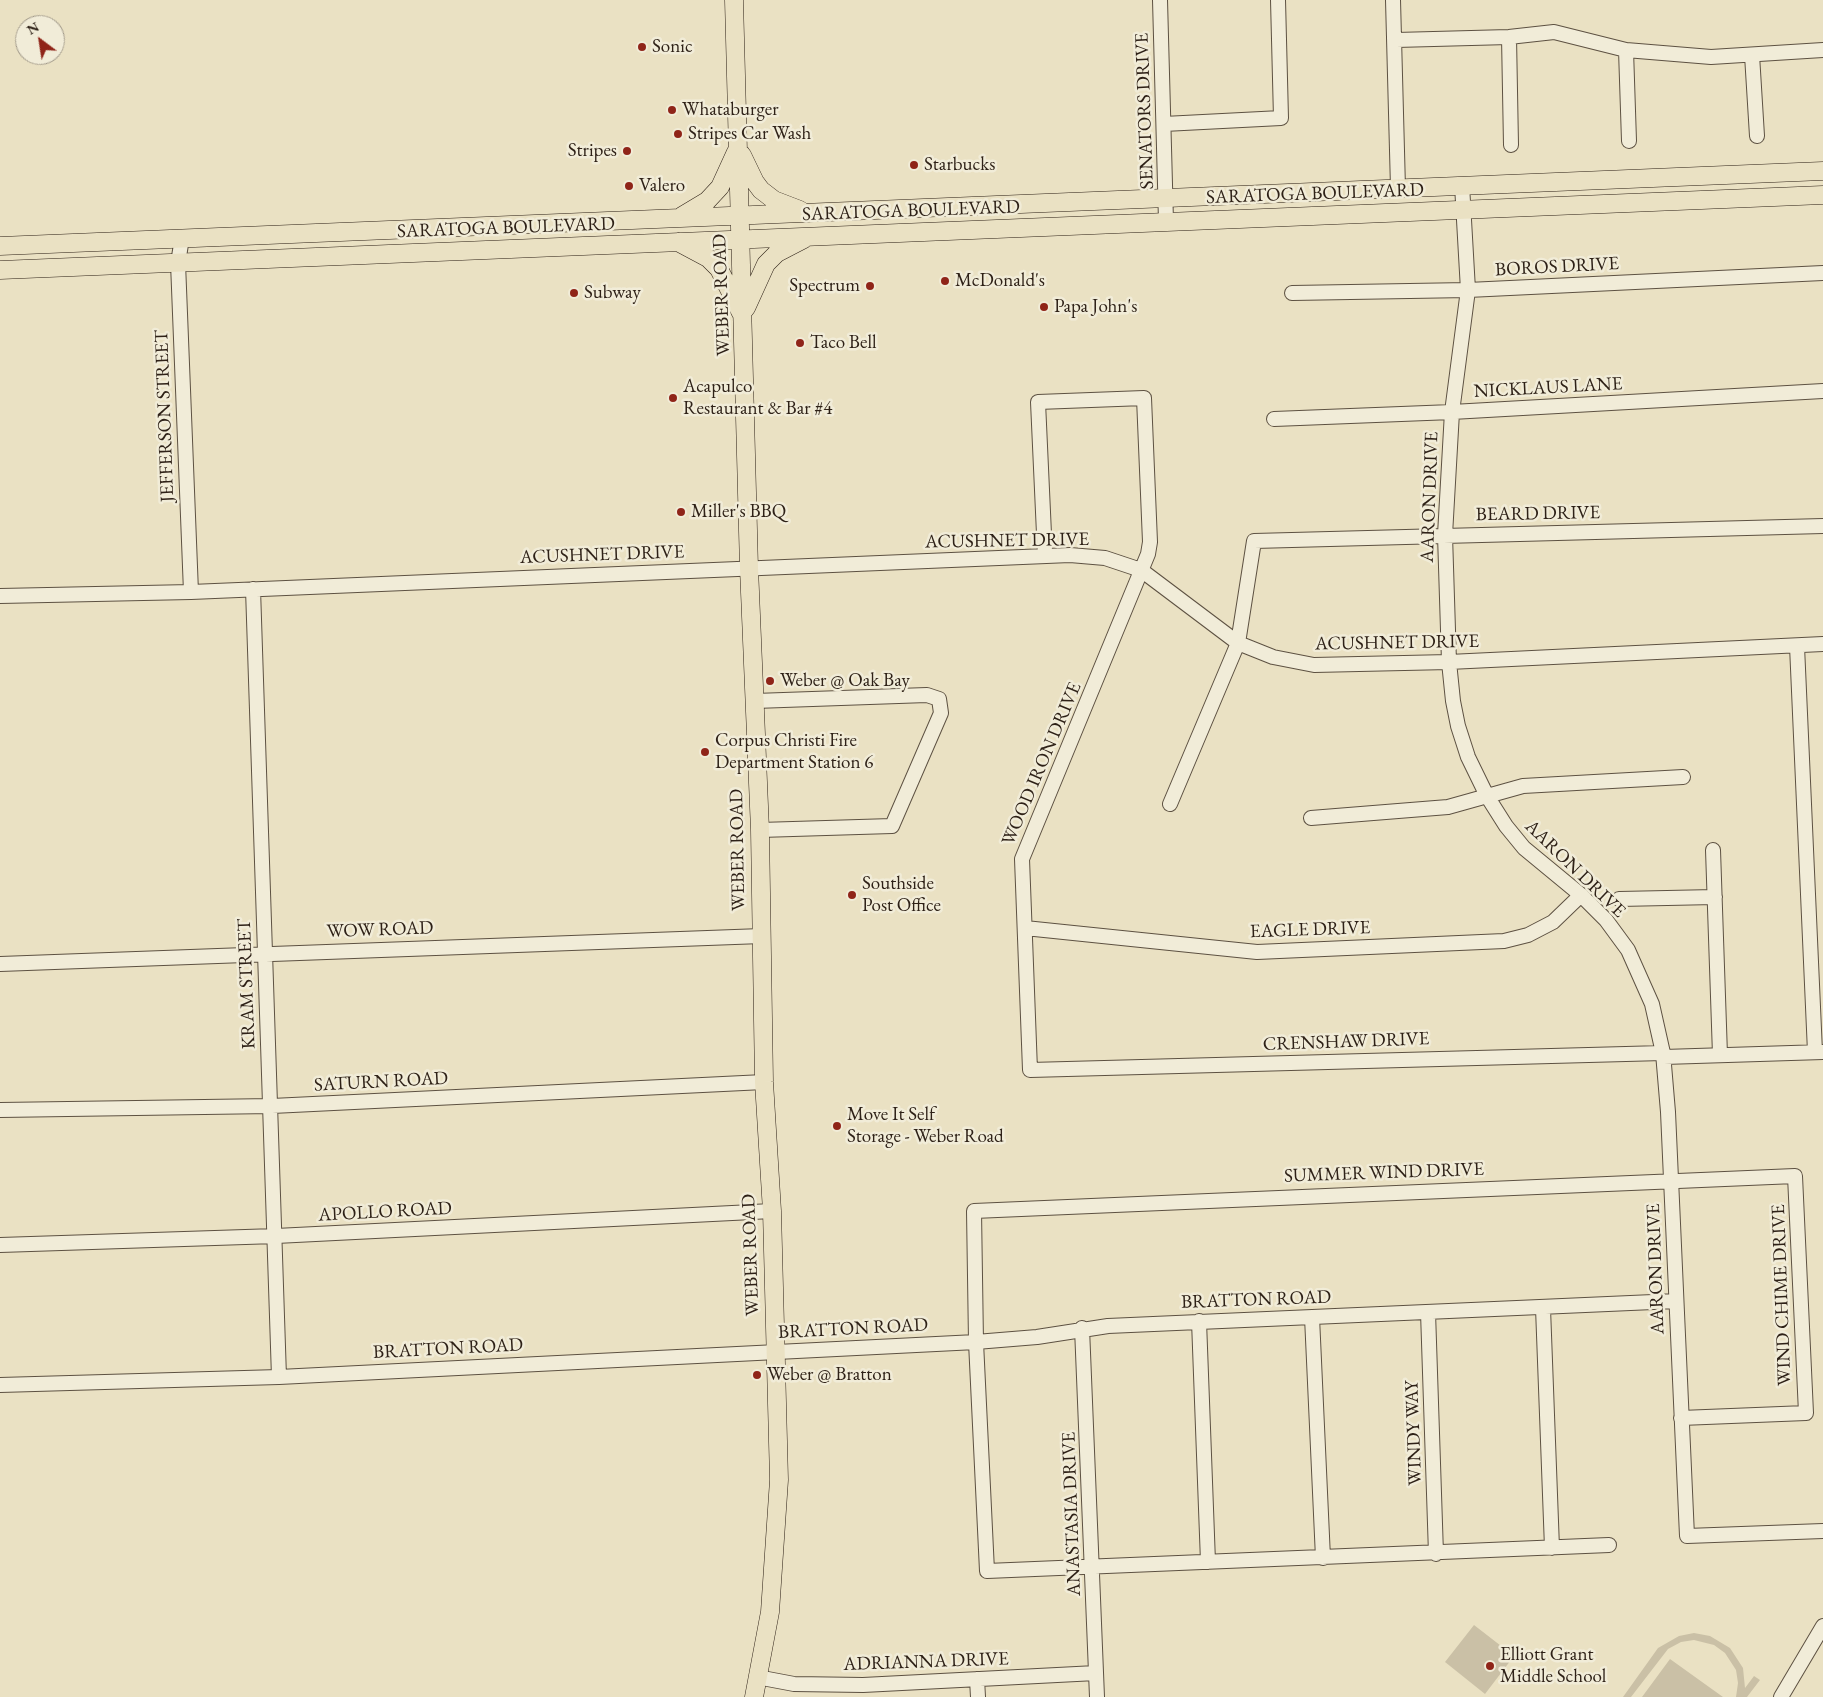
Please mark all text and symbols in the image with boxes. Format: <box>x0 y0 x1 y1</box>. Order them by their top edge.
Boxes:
north arrow <box>15 15 65 65</box>
text: N <box>23 17 42 39</box>
street label: SENATORS DRIVE <box>1131 32 1159 190</box>
place label: Sonic <box>652 36 693 58</box>
marker: Sonic <box>636 41 648 53</box>
place label: Whataburger <box>682 99 778 121</box>
marker: Whataburger <box>666 104 678 116</box>
place label: Stripes Car Wash <box>688 123 811 145</box>
marker: Stripes Car Wash <box>672 128 684 140</box>
place label: Stripes <box>568 140 617 162</box>
marker: Stripes <box>621 145 633 157</box>
place label: Starbucks <box>924 154 995 176</box>
marker: Starbucks <box>908 159 920 171</box>
place label: Valero <box>639 175 685 197</box>
street label: SARATOGA BOULEVARD <box>1206 179 1424 209</box>
marker: Valero <box>623 180 635 192</box>
street label: SARATOGA BOULEVARD <box>802 196 1020 226</box>
street label: SARATOGA BOULEVARD <box>397 213 615 243</box>
street label: WEBER ROAD <box>708 233 736 357</box>
street label: BOROS DRIVE <box>1494 252 1620 282</box>
place label: McDonald's <box>955 270 1045 292</box>
place label: Spectrum <box>789 275 860 297</box>
marker: McDonald's <box>939 275 951 287</box>
marker: Spectrum <box>864 280 876 292</box>
place label: Subway <box>584 282 641 304</box>
marker: Subway <box>568 287 580 299</box>
place label: Papa John's <box>1054 296 1137 318</box>
marker: Papa John's <box>1038 301 1050 313</box>
street label: JEFFERSON STREET <box>151 329 179 503</box>
place label: Taco Bell <box>810 332 877 354</box>
marker: Taco Bell <box>794 337 806 349</box>
street label: NICKLAUS LANE <box>1473 373 1623 403</box>
place label: Acapulco Restaurant & Bar #4 <box>683 376 832 420</box>
marker: Acapulco Restaurant & Bar #4 <box>667 392 679 404</box>
street label: AARON DRIVE <box>1416 431 1444 563</box>
place label: Miller's BBQ <box>691 501 786 523</box>
street label: BEARD DRIVE <box>1476 502 1600 526</box>
marker: Miller's BBQ <box>675 506 687 518</box>
street label: ACUSHNET DRIVE <box>925 528 1089 554</box>
street label: ACUSHNET DRIVE <box>519 541 685 569</box>
street label: ACUSHNET DRIVE <box>1315 630 1479 656</box>
place label: Weber @ Oak Bay <box>780 670 910 692</box>
marker: Weber @ Oak Bay <box>764 675 776 687</box>
street label: WOOD IRON DRIVE <box>997 679 1087 849</box>
place label: Corpus Christi Fire Department Station 6 <box>715 730 873 774</box>
marker: Corpus Christi Fire Department Station 6 <box>699 746 711 758</box>
street label: WEBER ROAD <box>726 789 750 911</box>
street label: AARON DRIVE <box>1520 815 1630 923</box>
place label: Southside Post Office <box>862 873 941 917</box>
marker: Southside Post Office <box>846 889 858 901</box>
street label: WOW ROAD <box>326 917 434 943</box>
street label: EAGLE DRIVE <box>1249 917 1371 943</box>
street label: KRAM STREET <box>233 918 261 1050</box>
street label: CRENSHAW DRIVE <box>1262 1028 1430 1056</box>
street label: SATURN ROAD <box>313 1067 449 1097</box>
place label: Move It Self Storage - Weber Road <box>847 1104 1004 1148</box>
marker: Move It Self Storage - Weber Road <box>831 1120 843 1132</box>
street label: SUMMER WIND DRIVE <box>1284 1158 1484 1188</box>
street label: WEBER ROAD <box>737 1193 765 1317</box>
street label: APOLLO ROAD <box>318 1197 452 1227</box>
street label: AARON DRIVE <box>1642 1203 1670 1335</box>
street label: WIND CHIME DRIVE <box>1767 1204 1797 1386</box>
street label: BRATTON ROAD <box>1181 1286 1331 1314</box>
street label: BRATTON ROAD <box>777 1314 929 1344</box>
street label: BRATTON ROAD <box>372 1334 524 1364</box>
place label: Weber @ Bratton <box>767 1364 892 1386</box>
marker: Weber @ Bratton <box>751 1369 763 1381</box>
street label: WINDY WAY <box>1401 1380 1427 1486</box>
street label: ANASTASIA DRIVE <box>1058 1431 1086 1597</box>
place label: Elliott Grant Middle School <box>1500 1644 1606 1688</box>
street label: ADRIANNA DRIVE <box>843 1648 1009 1676</box>
marker: Elliott Grant Middle School <box>1484 1660 1496 1672</box>

